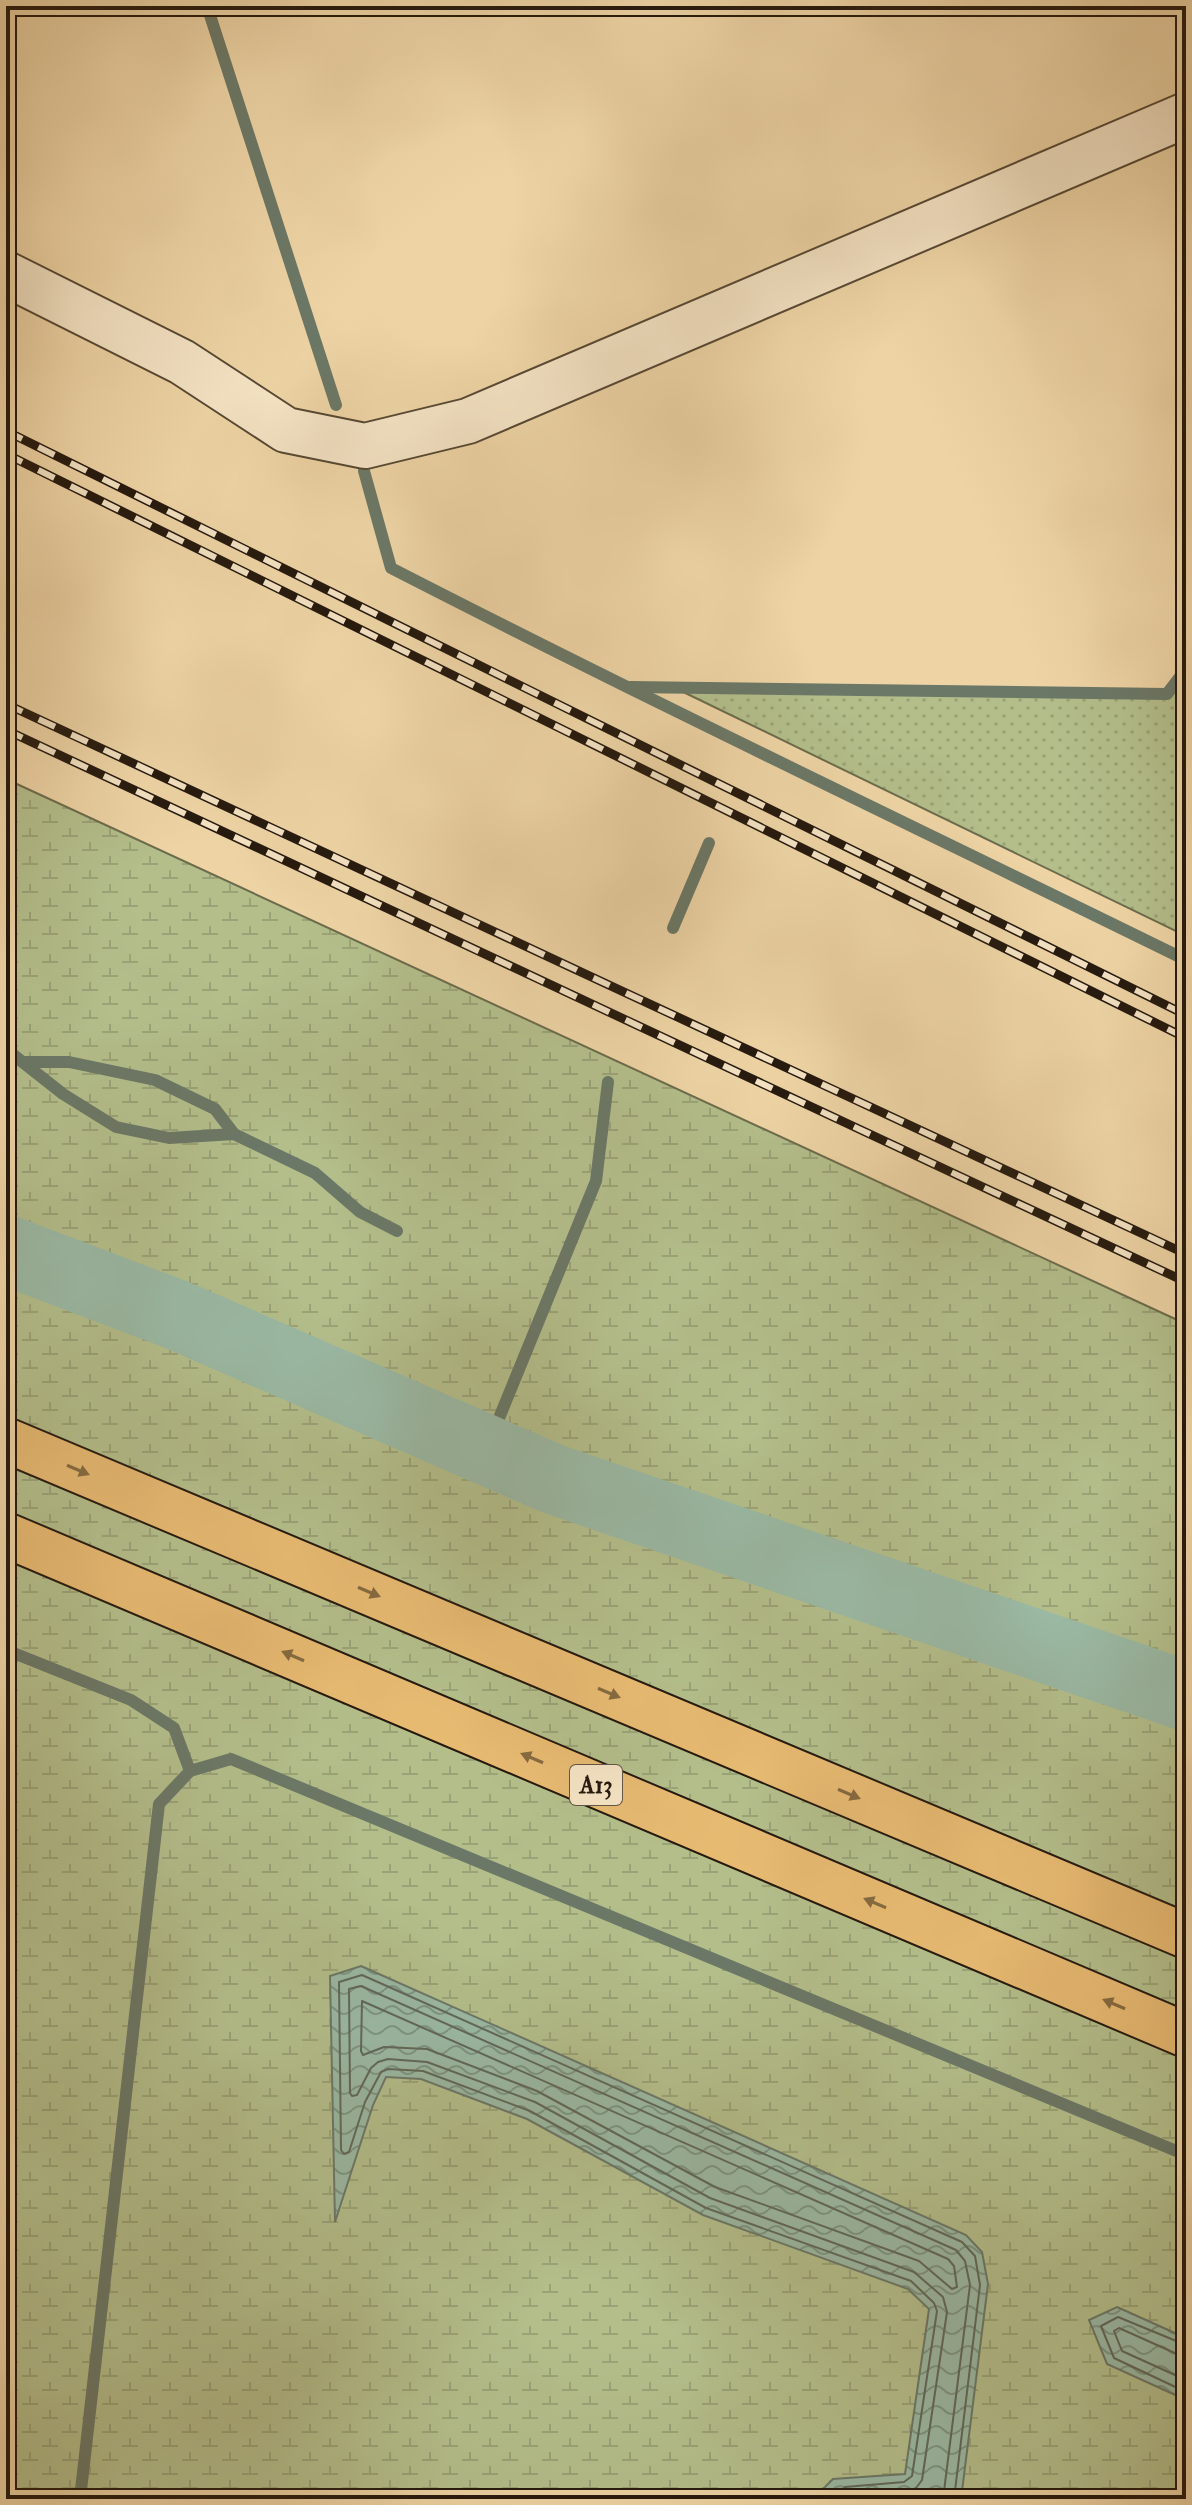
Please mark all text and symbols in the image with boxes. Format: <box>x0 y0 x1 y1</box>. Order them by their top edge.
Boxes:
one-way arrow <box>66 1464 90 1477</box>
one-way arrow <box>357 1586 381 1599</box>
one-way arrow <box>281 1650 305 1663</box>
one-way arrow <box>597 1687 621 1700</box>
one-way arrow <box>520 1751 544 1764</box>
road number: A13 <box>570 1765 622 1805</box>
one-way arrow <box>837 1788 861 1801</box>
one-way arrow <box>863 1896 887 1909</box>
one-way arrow <box>1102 1998 1126 2011</box>

